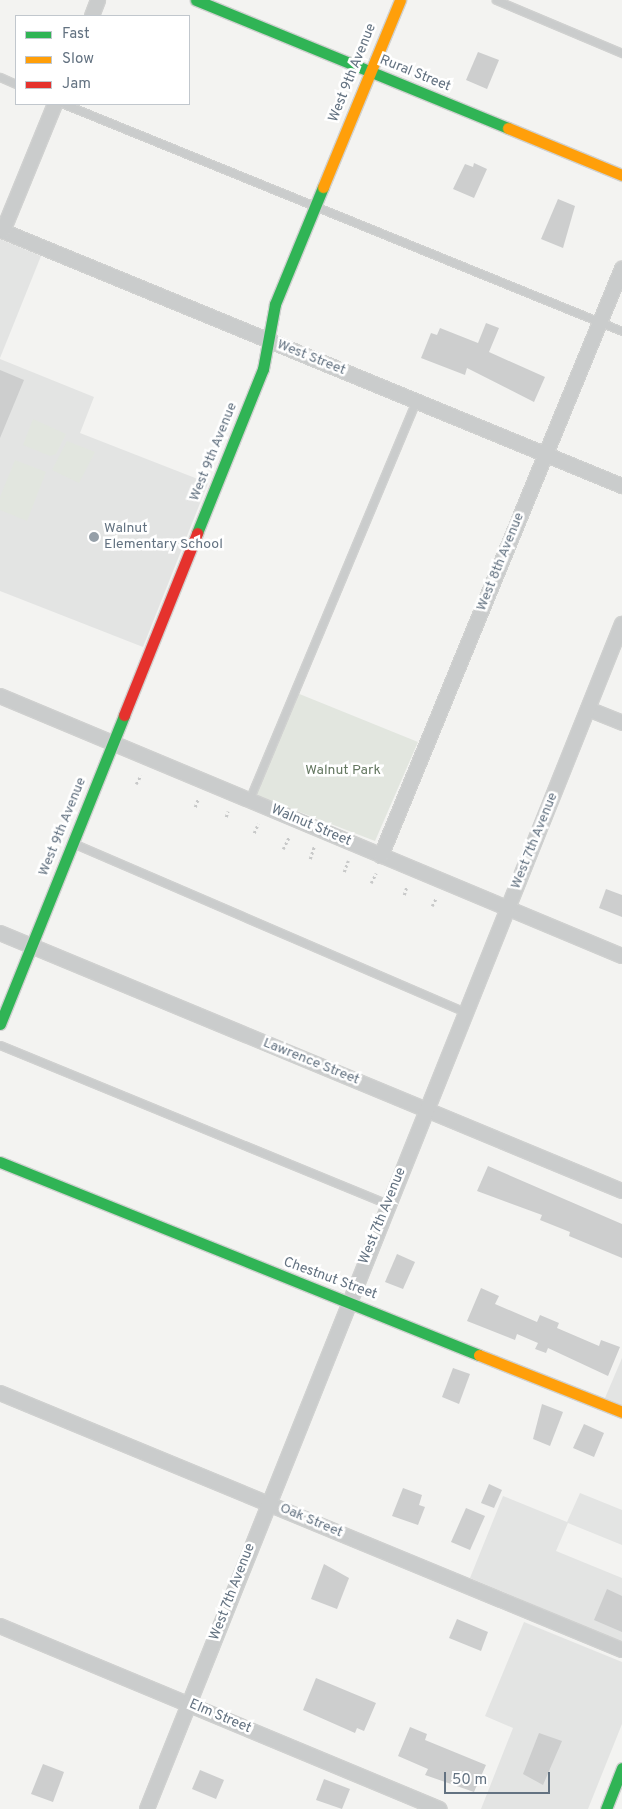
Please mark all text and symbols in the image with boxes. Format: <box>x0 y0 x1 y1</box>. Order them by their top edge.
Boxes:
legend <box>15 15 190 105</box>
street label: West 9th Avenue <box>326 21 380 125</box>
text: Fast <box>62 25 90 44</box>
text: Slow <box>62 50 94 69</box>
street label: Rural Street <box>377 52 453 96</box>
text: Jam <box>62 75 91 94</box>
street label: West Street <box>274 337 348 379</box>
street label: West 9th Avenue <box>187 400 241 504</box>
street label: West 8th Avenue <box>474 510 528 614</box>
place label: Walnut Elementary School <box>104 521 223 554</box>
marker: Walnut Elementary School <box>88 531 100 543</box>
park label: Walnut Park <box>305 763 381 779</box>
street label: West 9th Avenue <box>36 775 90 879</box>
street label: West 7th Avenue <box>508 790 562 892</box>
street label: Walnut Street <box>268 802 354 850</box>
street label: Lawrence Street <box>260 1035 362 1089</box>
street label: West 7th Avenue <box>356 1165 410 1267</box>
street label: Chestnut Street <box>281 1254 379 1304</box>
street label: Oak Street <box>277 1500 345 1542</box>
street label: West 7th Avenue <box>207 1541 259 1643</box>
street label: Elm Street <box>186 1696 254 1738</box>
scale bar <box>447 1762 553 1794</box>
text: 50 m <box>452 1771 487 1790</box>

